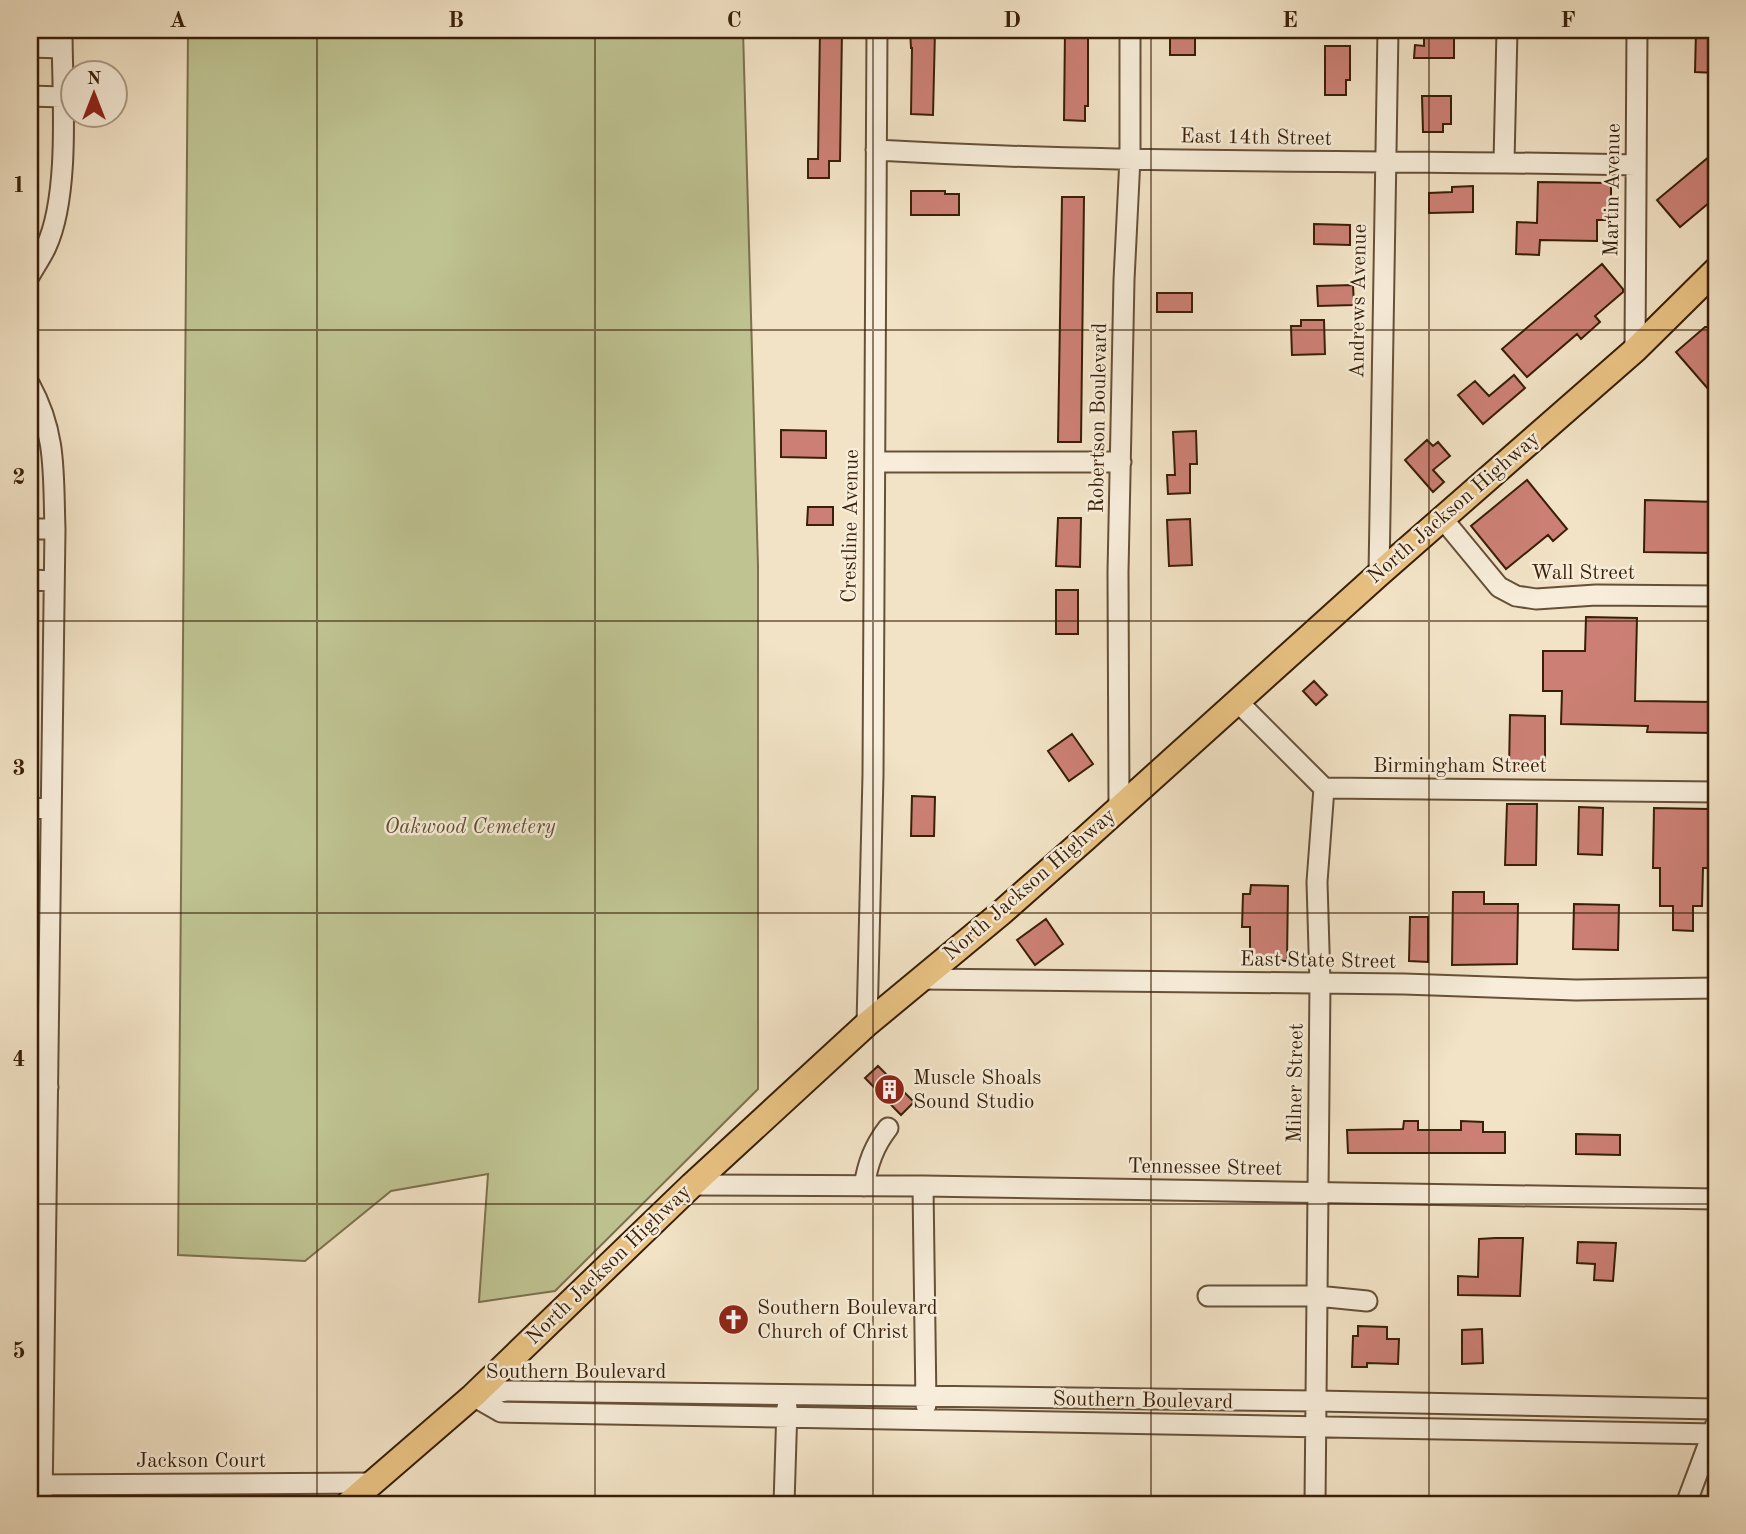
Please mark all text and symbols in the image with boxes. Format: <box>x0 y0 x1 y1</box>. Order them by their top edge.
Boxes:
text: A <box>169 9 187 32</box>
text: B <box>448 9 464 32</box>
text: C <box>726 9 742 32</box>
text: D <box>1003 9 1021 32</box>
text: E <box>1282 9 1298 32</box>
text: F <box>1560 9 1576 32</box>
north arrow <box>60 60 130 130</box>
text: N <box>87 70 102 89</box>
street label: Martin Avenue <box>1601 123 1625 257</box>
street label: East 14th Street <box>1180 126 1332 150</box>
text: 1 <box>12 174 26 197</box>
street label: Andrews Avenue <box>1347 224 1371 378</box>
street label: Robertson Boulevard <box>1087 323 1111 513</box>
street label: North Jackson Highway <box>1364 428 1544 588</box>
street label: Crestline Avenue <box>839 449 863 603</box>
text: 2 <box>12 466 26 489</box>
street label: Wall Street <box>1531 563 1635 584</box>
street label: Birmingham Street <box>1373 756 1547 777</box>
text: 3 <box>12 757 26 780</box>
street label: North Jackson Highway <box>940 805 1120 965</box>
park label: Oakwood Cemetery <box>384 817 556 838</box>
street label: East State Street <box>1240 949 1396 973</box>
street label: Milner Street <box>1284 1023 1308 1143</box>
text: 4 <box>12 1048 26 1071</box>
place label: Muscle Shoals Sound Studio <box>913 1068 1041 1113</box>
building icon: Muscle Shoals Sound Studio <box>873 1073 907 1107</box>
street label: Tennessee Street <box>1128 1156 1282 1180</box>
street label: North Jackson Highway <box>523 1181 695 1349</box>
place label: Southern Boulevard Church of Christ <box>757 1298 938 1343</box>
church icon: Southern Boulevard Church of Christ <box>717 1303 751 1337</box>
text: 5 <box>12 1340 26 1363</box>
street label: Southern Boulevard <box>486 1362 666 1383</box>
street label: Southern Boulevard <box>1052 1389 1234 1413</box>
street label: Jackson Court <box>136 1451 266 1472</box>

